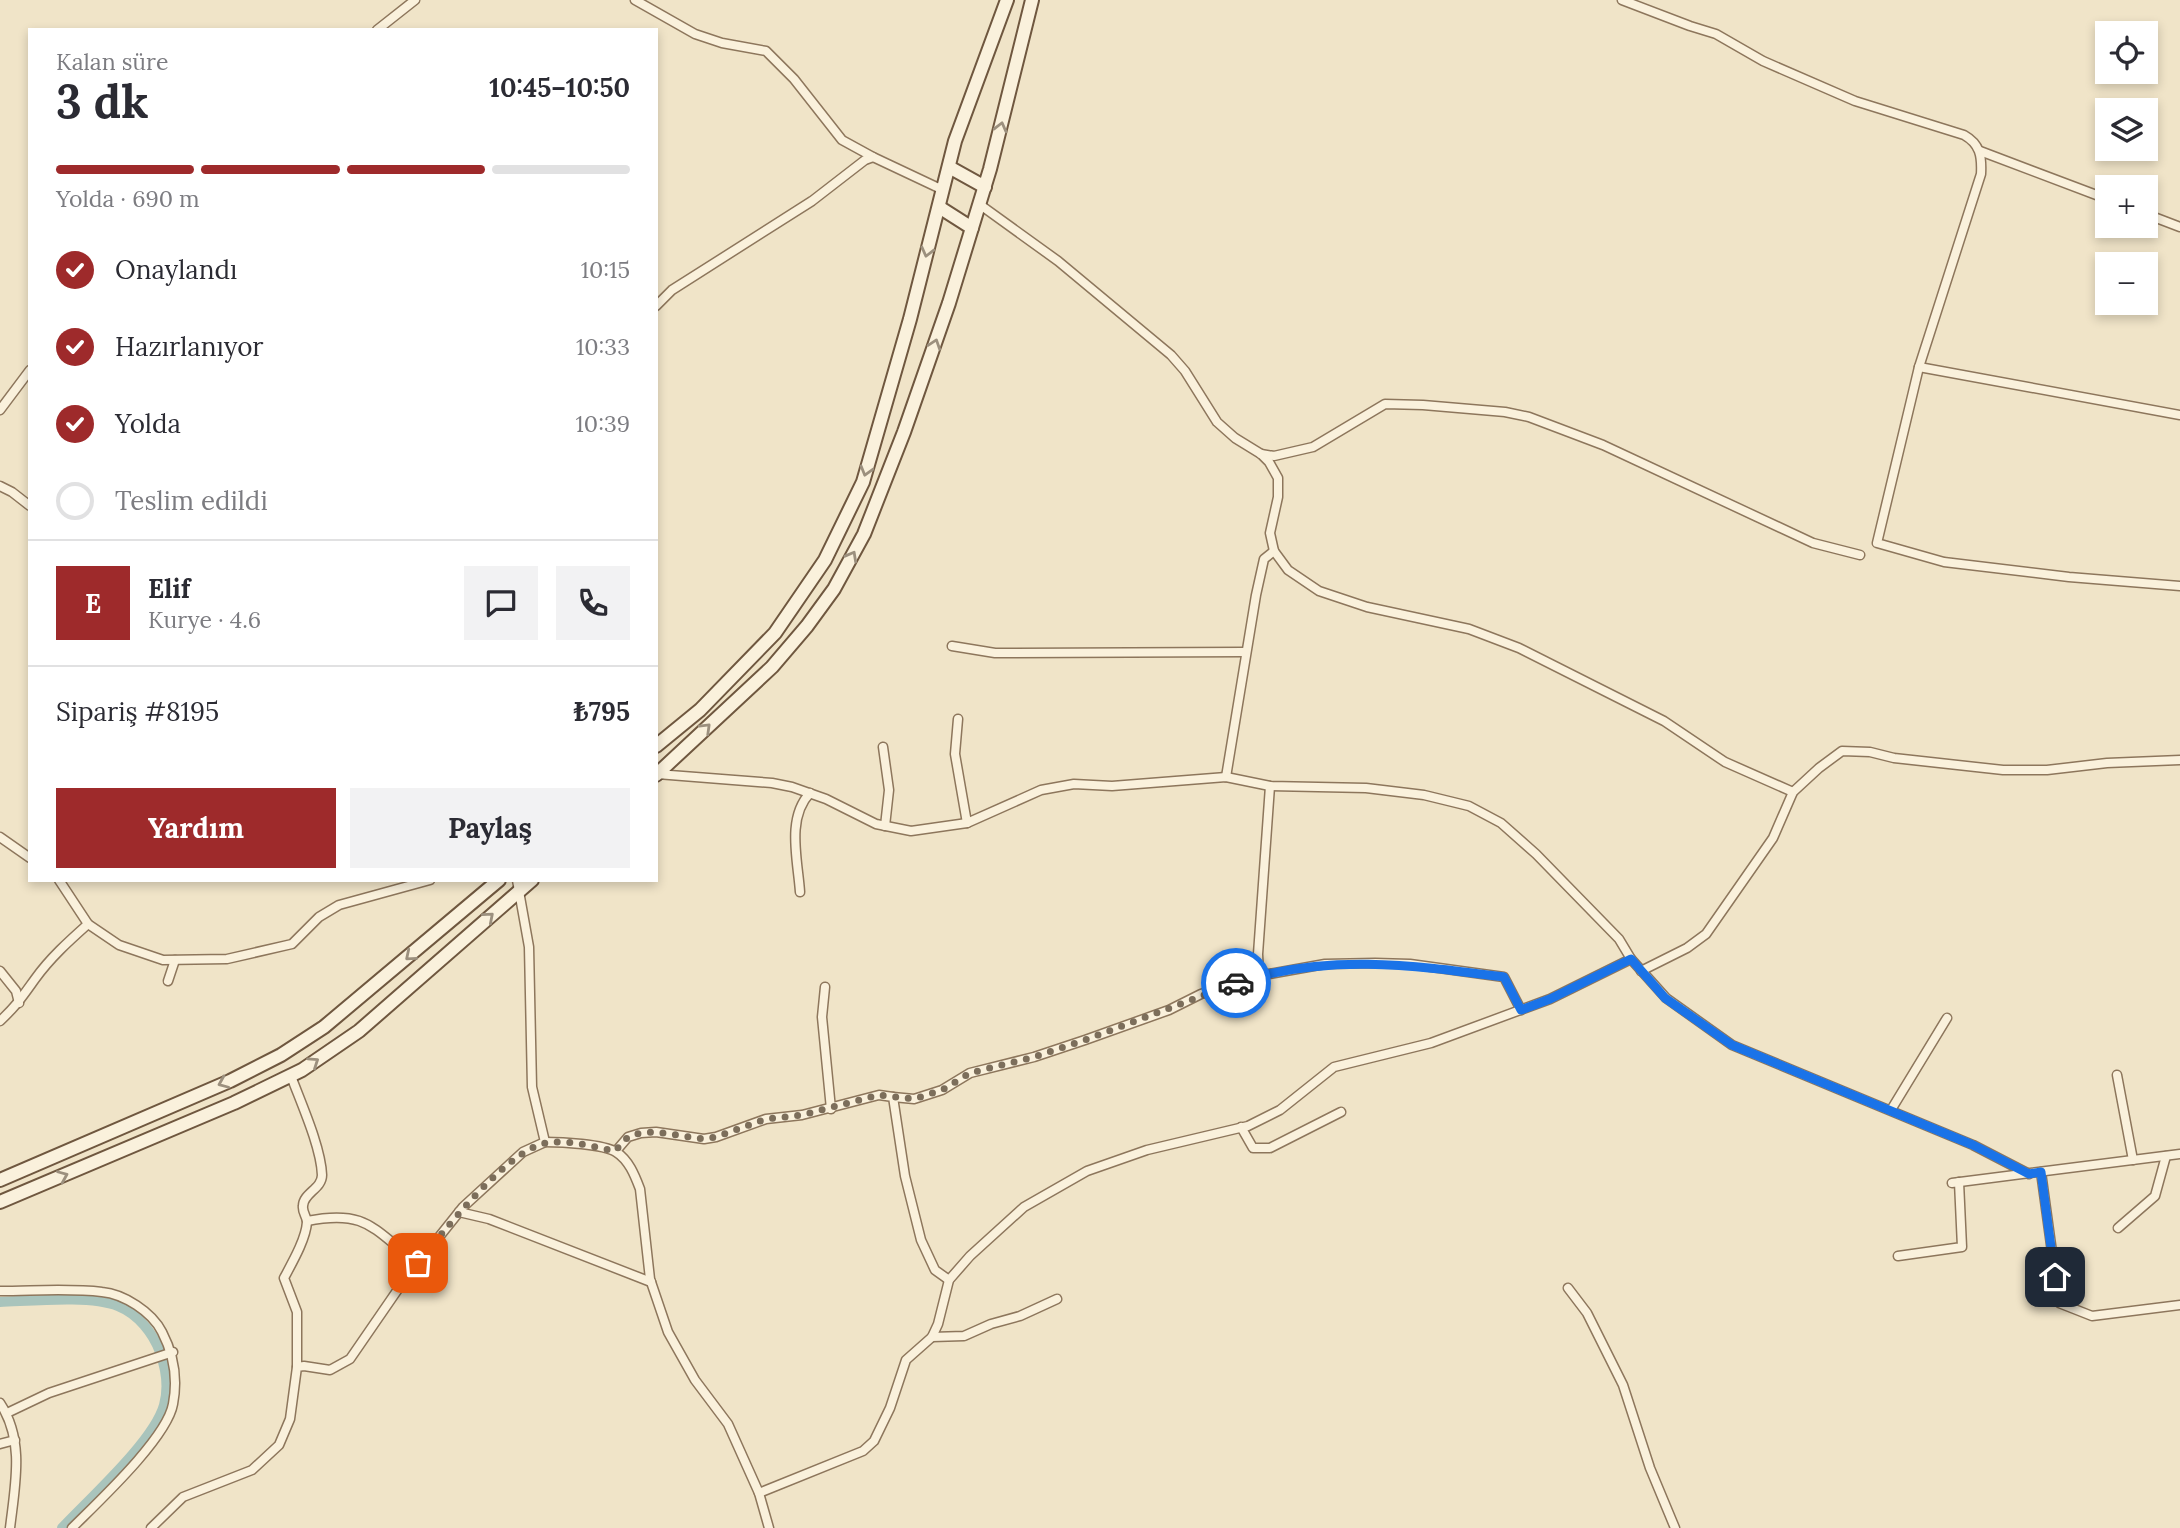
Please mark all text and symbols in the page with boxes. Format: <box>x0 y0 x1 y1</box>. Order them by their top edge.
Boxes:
map controls <box>2095 21 2158 315</box>
button: locate <box>2095 21 2158 84</box>
text: Kalan süre <box>56 47 168 76</box>
text: 10:45–10:50 <box>489 71 630 104</box>
text: 3 dk <box>56 72 149 131</box>
button: layers <box>2095 98 2158 161</box>
one-way arrow <box>993 121 1007 133</box>
button: + <box>2095 175 2158 238</box>
text: Yolda · 690 m <box>56 184 200 213</box>
one-way arrow <box>921 246 935 258</box>
icon: check <box>56 251 94 289</box>
button: − <box>2095 252 2158 315</box>
text: Onaylandı <box>115 253 237 286</box>
text: 10:15 <box>581 255 630 284</box>
icon: check <box>56 328 94 366</box>
text: Hazırlanıyor <box>115 330 264 363</box>
text: 10:33 <box>576 332 630 361</box>
one-way arrow <box>927 339 941 351</box>
icon: check <box>56 405 94 443</box>
text: Yolda <box>115 407 181 440</box>
text: 10:39 <box>575 409 630 438</box>
one-way arrow <box>860 464 875 476</box>
text: Teslim edildi <box>115 484 268 517</box>
one-way arrow <box>844 551 857 563</box>
button: chat <box>464 566 538 640</box>
button: phone <box>556 566 630 640</box>
text: Elif <box>148 572 190 605</box>
text: E <box>85 587 101 620</box>
text: Kurye · 4.6 <box>148 605 261 634</box>
text: Sipariş #8195 <box>56 695 219 728</box>
text: ₺795 <box>573 695 630 728</box>
one-way arrow <box>698 724 711 737</box>
button: Yardım <box>56 788 336 868</box>
button: Paylaş <box>350 788 630 868</box>
one-way arrow <box>481 913 494 925</box>
one-way arrow <box>405 948 418 960</box>
courier <box>1201 948 1271 1018</box>
icon: car <box>1217 964 1255 1002</box>
one-way arrow <box>307 1057 320 1070</box>
one-way arrow <box>217 1075 229 1089</box>
one-way arrow <box>56 1170 68 1184</box>
pin <box>388 1233 448 1293</box>
icon: bag <box>399 1244 437 1282</box>
pin <box>2025 1247 2085 1307</box>
icon: home <box>2036 1258 2074 1296</box>

